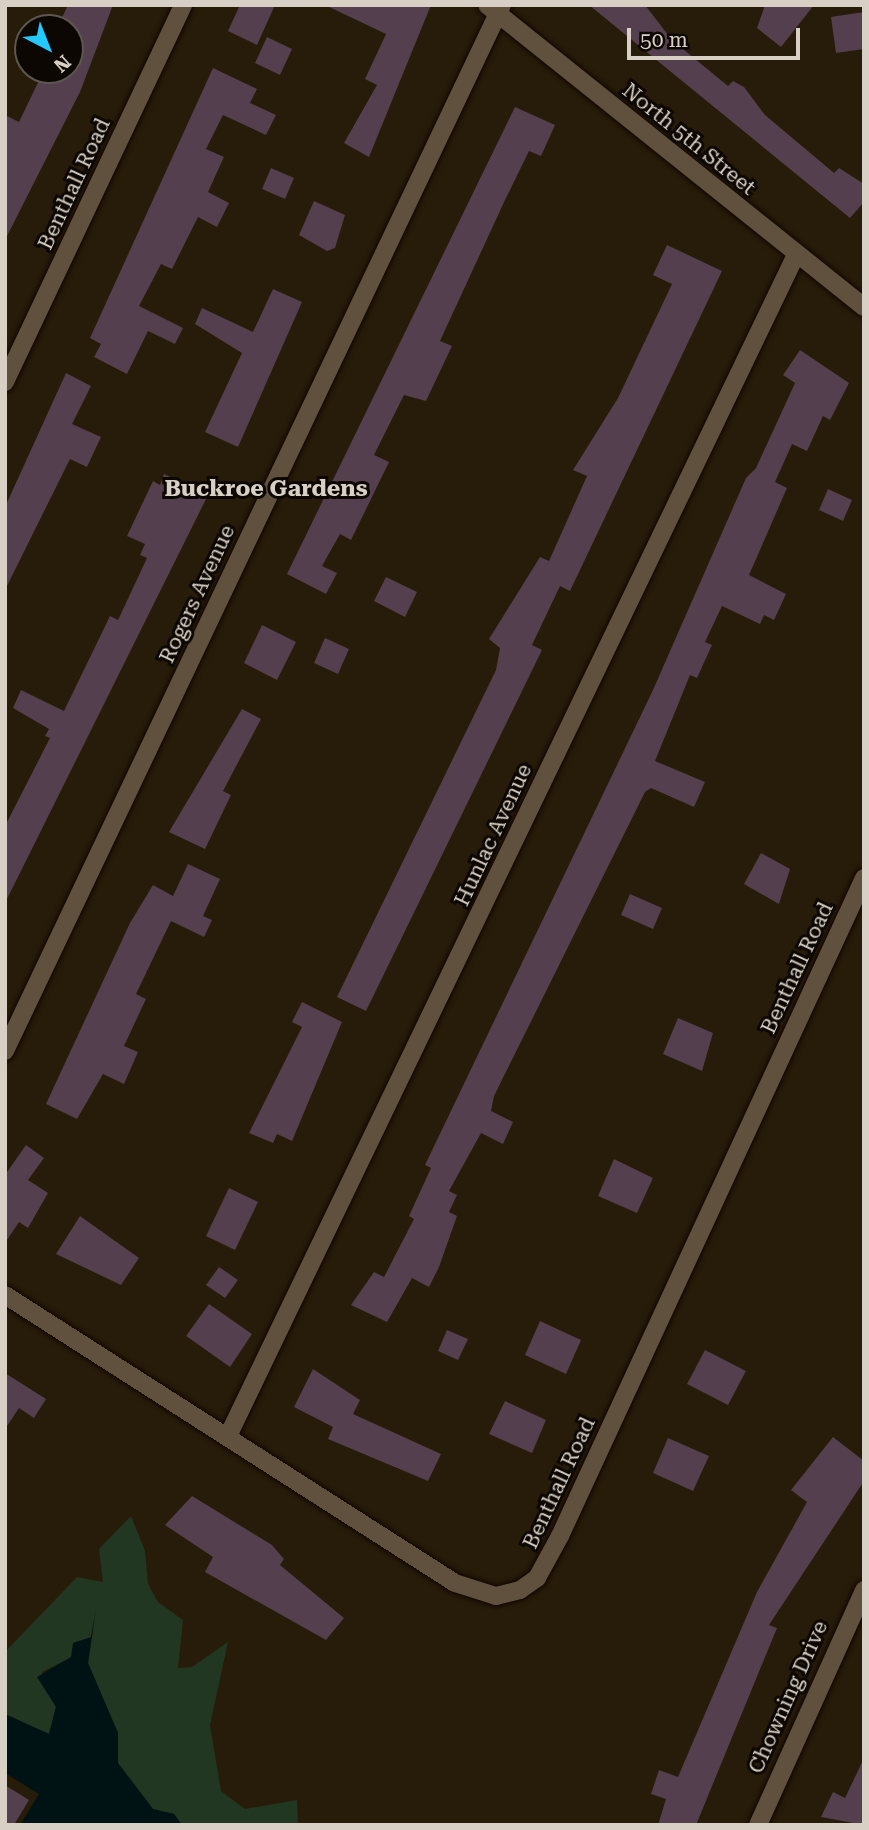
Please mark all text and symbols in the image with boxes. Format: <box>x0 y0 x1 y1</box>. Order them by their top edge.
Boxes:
north arrow <box>14 14 84 84</box>
scale bar <box>631 14 804 58</box>
text: 50 m <box>640 28 688 52</box>
text: N <box>49 50 75 77</box>
street label: North 5th Street <box>617 78 761 200</box>
street label: Benthall Road <box>33 114 115 254</box>
district label: Buckroe Gardens <box>164 475 368 503</box>
street label: Rogers Avenue <box>154 521 240 667</box>
street label: Hunlac Avenue <box>449 760 537 910</box>
street label: Benthall Road <box>756 898 838 1038</box>
street label: Benthall Road <box>518 1413 600 1553</box>
street label: Chowning Drive <box>743 1617 833 1777</box>

